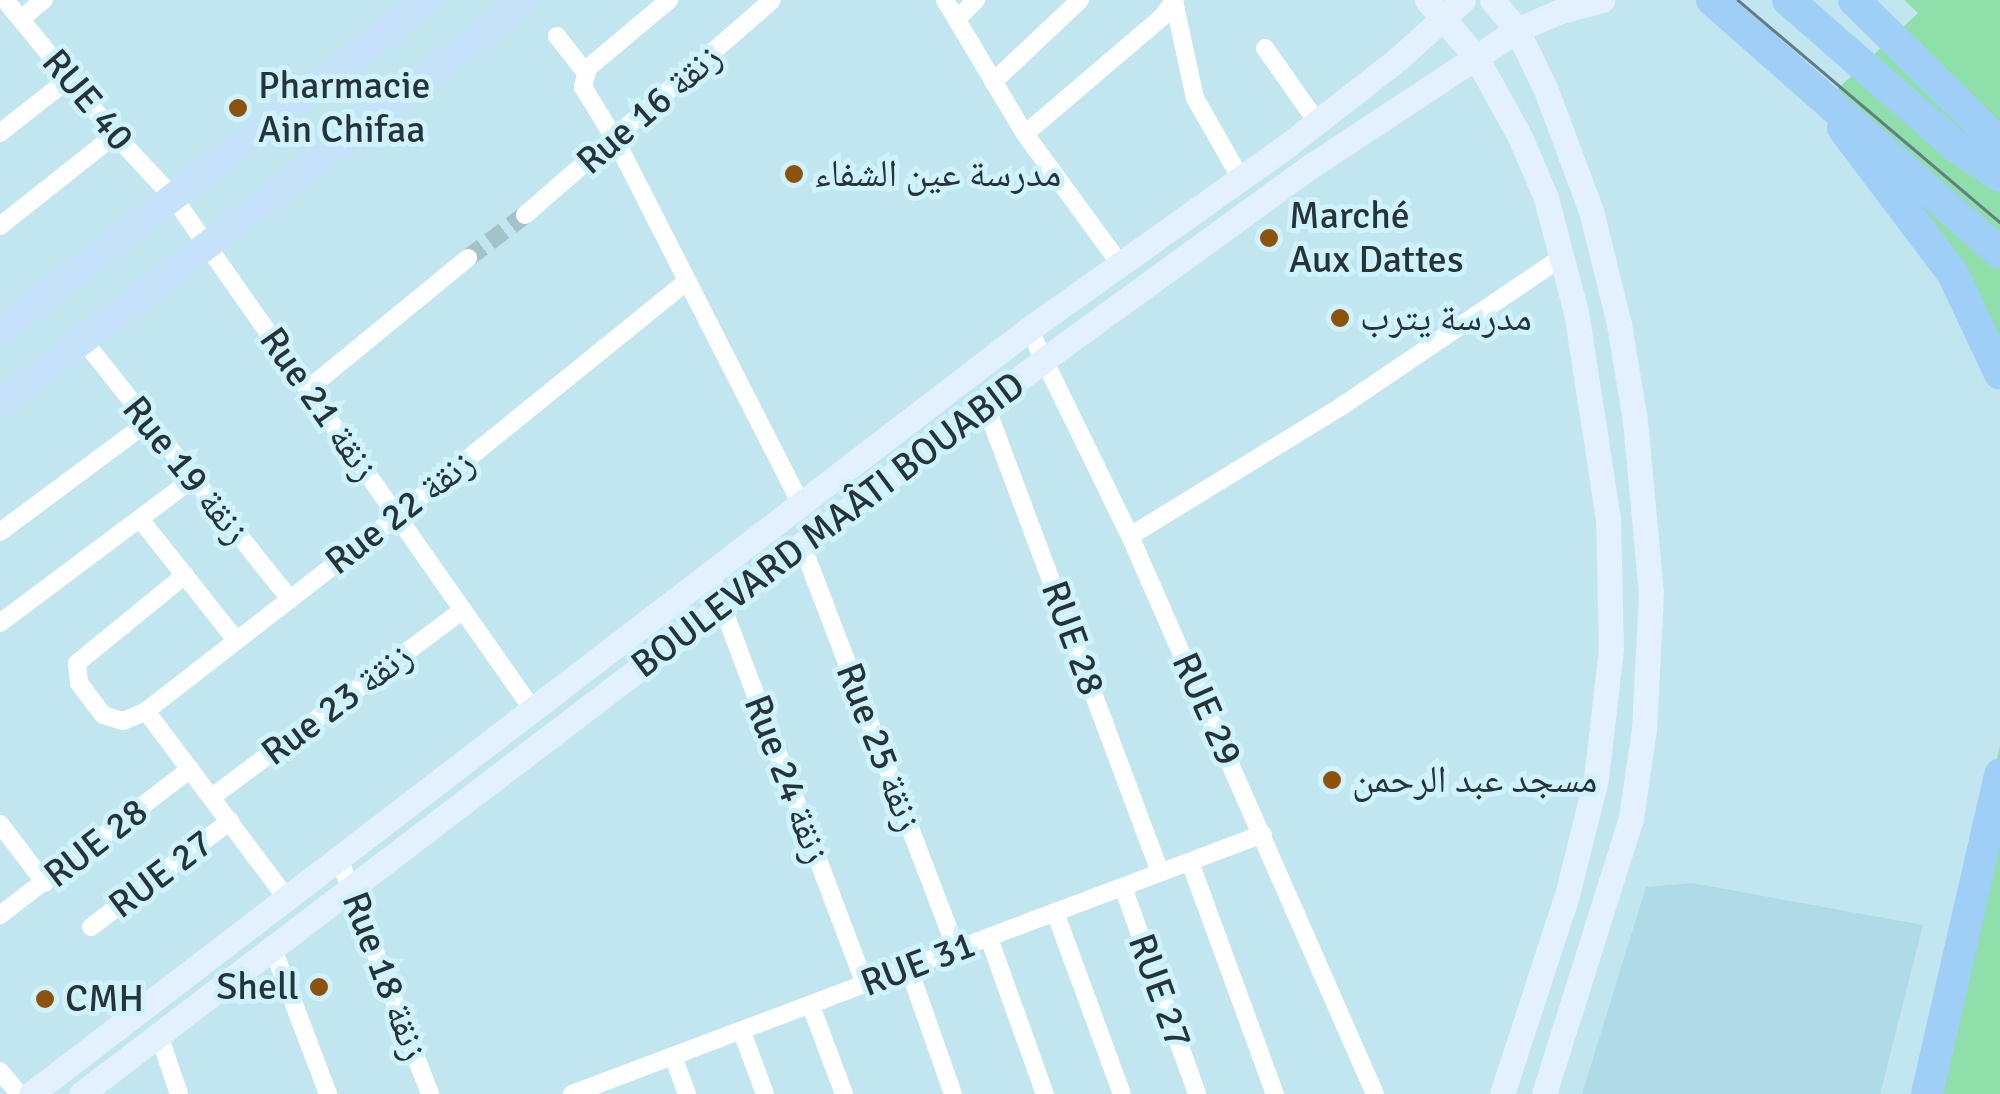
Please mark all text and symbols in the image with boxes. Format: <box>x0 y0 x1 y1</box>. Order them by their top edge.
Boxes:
street label: Rue 16 زنقة <box>567 34 731 184</box>
street label: RUE 40 <box>32 40 144 160</box>
place label: Pharmacie Ain Chifaa <box>258 63 431 152</box>
marker: Pharmacie Ain Chifaa <box>227 97 249 119</box>
place label: مدرسة عين الشفاء <box>814 151 1061 197</box>
marker: مدرسة عين الشفاء <box>783 163 805 185</box>
place label: Marché Aux Dattes <box>1289 193 1464 282</box>
marker: Marché Aux Dattes <box>1258 227 1280 249</box>
place label: مدرسة يترب <box>1360 295 1532 341</box>
marker: مدرسة يترب <box>1329 307 1351 329</box>
street label: Rue 21 زنقة <box>250 319 388 489</box>
street label: BOULEVARD MAÂTI BOUABID <box>622 362 1034 688</box>
street label: Rue 19 زنقة <box>113 387 259 553</box>
street label: Rue 22 زنقة <box>316 440 484 584</box>
street label: RUE 28 <box>1031 574 1115 702</box>
street label: Rue 23 زنقة <box>253 633 421 775</box>
street label: RUE 29 <box>1162 646 1252 772</box>
street label: Rue 25 زنقة <box>826 656 932 838</box>
street label: Rue 24 زنقة <box>734 688 840 870</box>
place label: مسجد عبد الرحمن <box>1352 757 1597 803</box>
marker: مسجد عبد الرحمن <box>1321 769 1343 791</box>
street label: RUE 28 <box>35 789 157 897</box>
street label: RUE 27 <box>100 820 222 928</box>
street label: Rue 18 زنقة <box>332 885 438 1067</box>
street label: RUE 31 <box>854 921 982 1007</box>
street label: RUE 27 <box>1118 927 1202 1055</box>
place label: Shell <box>216 964 299 1010</box>
place label: CMH <box>65 976 144 1022</box>
marker: Shell <box>308 976 330 998</box>
marker: CMH <box>34 988 56 1010</box>

